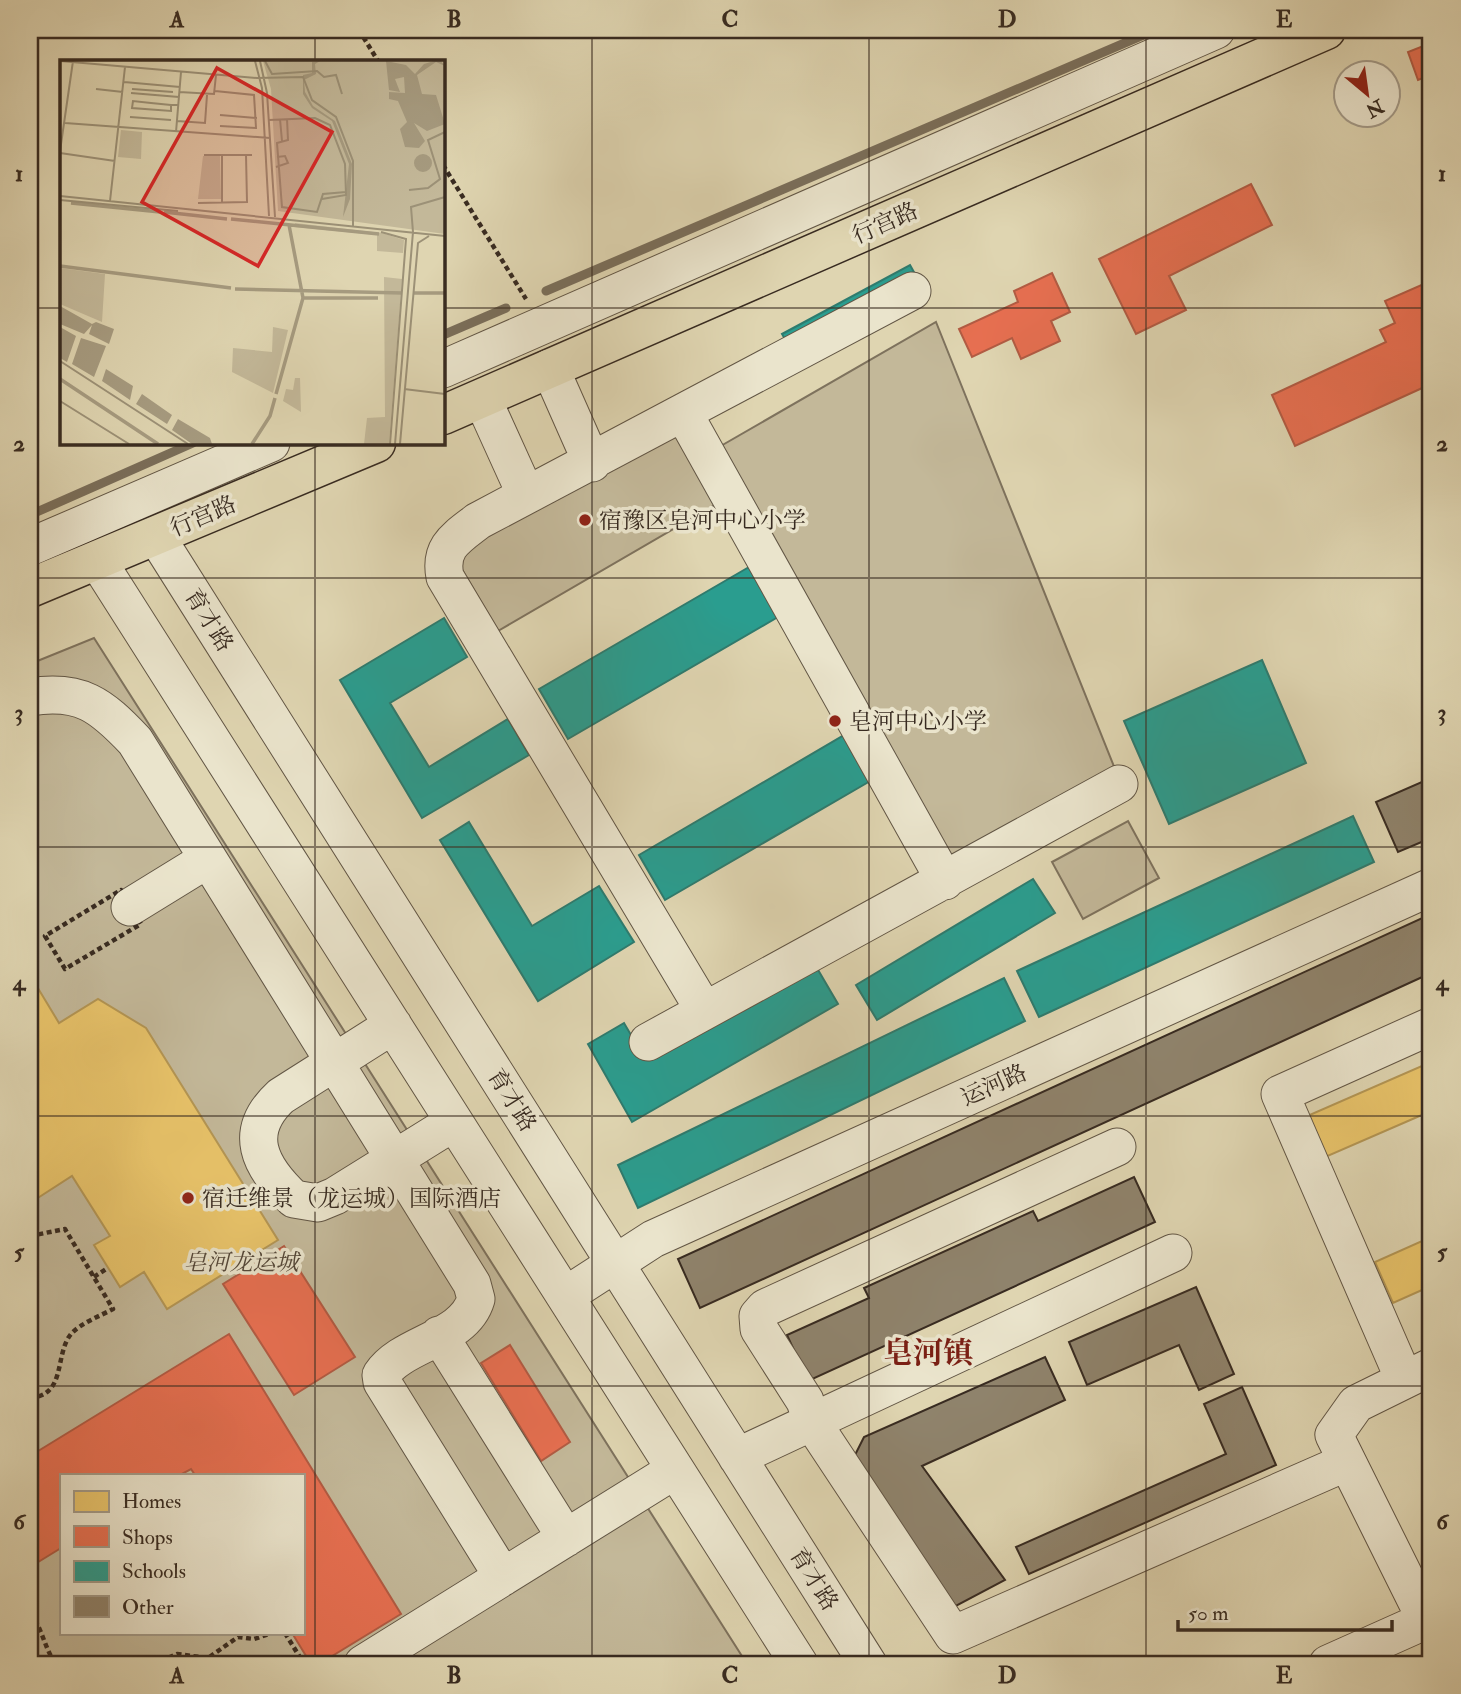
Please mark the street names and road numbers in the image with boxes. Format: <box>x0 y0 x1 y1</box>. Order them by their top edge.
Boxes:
street label: 行宫路 <box>848 196 922 250</box>
street label: 行宫路 <box>166 489 240 543</box>
street label: 育才路 <box>178 583 240 657</box>
street label: 运河路 <box>957 1058 1031 1112</box>
street label: 育才路 <box>481 1063 543 1137</box>
street label: 育才路 <box>783 1542 845 1616</box>

